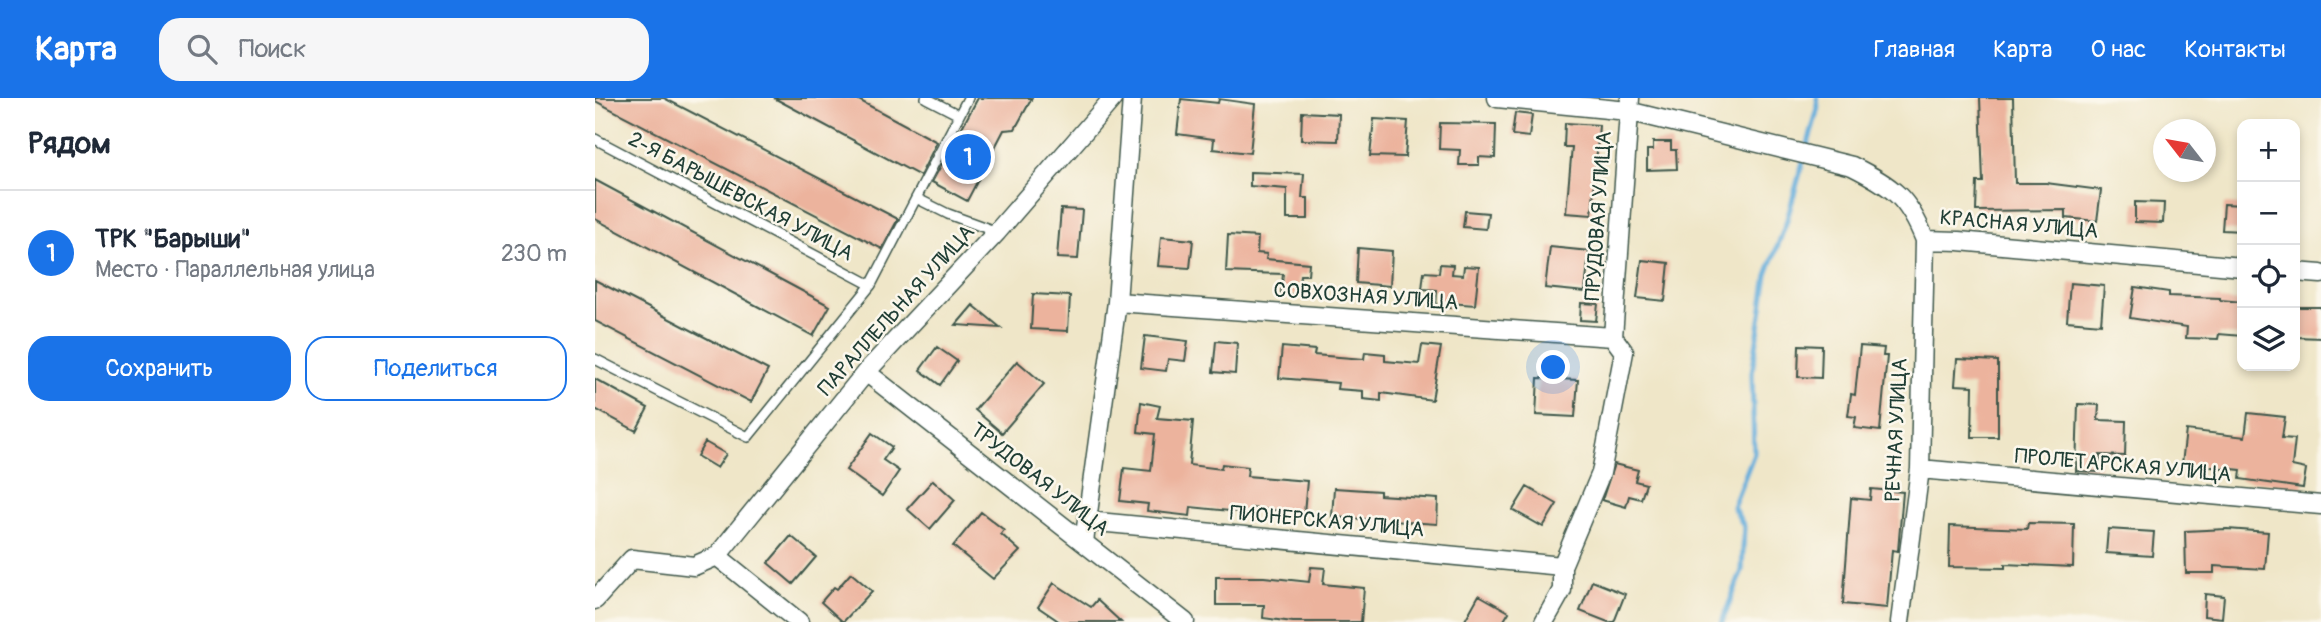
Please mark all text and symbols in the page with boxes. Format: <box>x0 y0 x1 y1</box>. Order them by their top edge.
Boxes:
search box <box>159 18 649 81</box>
text: Карта <box>35 29 117 70</box>
icon: search <box>183 30 221 68</box>
text: Поиск <box>239 33 307 65</box>
text: Главная <box>1874 35 1955 64</box>
text: Карта <box>1993 35 2053 64</box>
text: О нас <box>2091 35 2146 64</box>
text: Контакты <box>2184 35 2286 64</box>
north arrow <box>2153 119 2216 182</box>
map controls <box>2237 119 2300 371</box>
button: + <box>2237 119 2300 182</box>
text: Рядом <box>28 125 111 162</box>
street label: 2-Я БАРЫШЕВСКАЯ УЛИЦА <box>624 126 858 267</box>
street label: ПРУДОВАЯ УЛИЦА <box>1579 130 1618 302</box>
pin: 1 <box>945 131 991 183</box>
button: − <box>2237 182 2300 245</box>
street label: КРАСНАЯ УЛИЦА <box>1939 204 2099 245</box>
street label: ПАРАЛЛЕЛЬНАЯ УЛИЦА <box>812 219 981 402</box>
text: ТРК "Барыши" <box>95 223 251 255</box>
text: 1 <box>47 239 56 268</box>
text: 230 m <box>501 239 567 268</box>
button: locate <box>2237 245 2300 308</box>
text: Место · Параллельная улица <box>95 255 375 284</box>
street label: СОВХОЗНАЯ УЛИЦА <box>1273 277 1459 316</box>
button: layers <box>2237 308 2300 371</box>
button: Сохранить <box>28 336 291 401</box>
button: Поделиться <box>305 336 567 401</box>
your location <box>1536 350 1570 384</box>
street label: РЕЧНАЯ УЛИЦА <box>1879 357 1914 503</box>
street label: ТРУДОВАЯ УЛИЦА <box>965 417 1115 542</box>
street label: ПРОЛЕТАРСКАЯ УЛИЦА <box>2014 443 2232 488</box>
street label: ПИОНЕРСКАЯ УЛИЦА <box>1229 500 1425 543</box>

